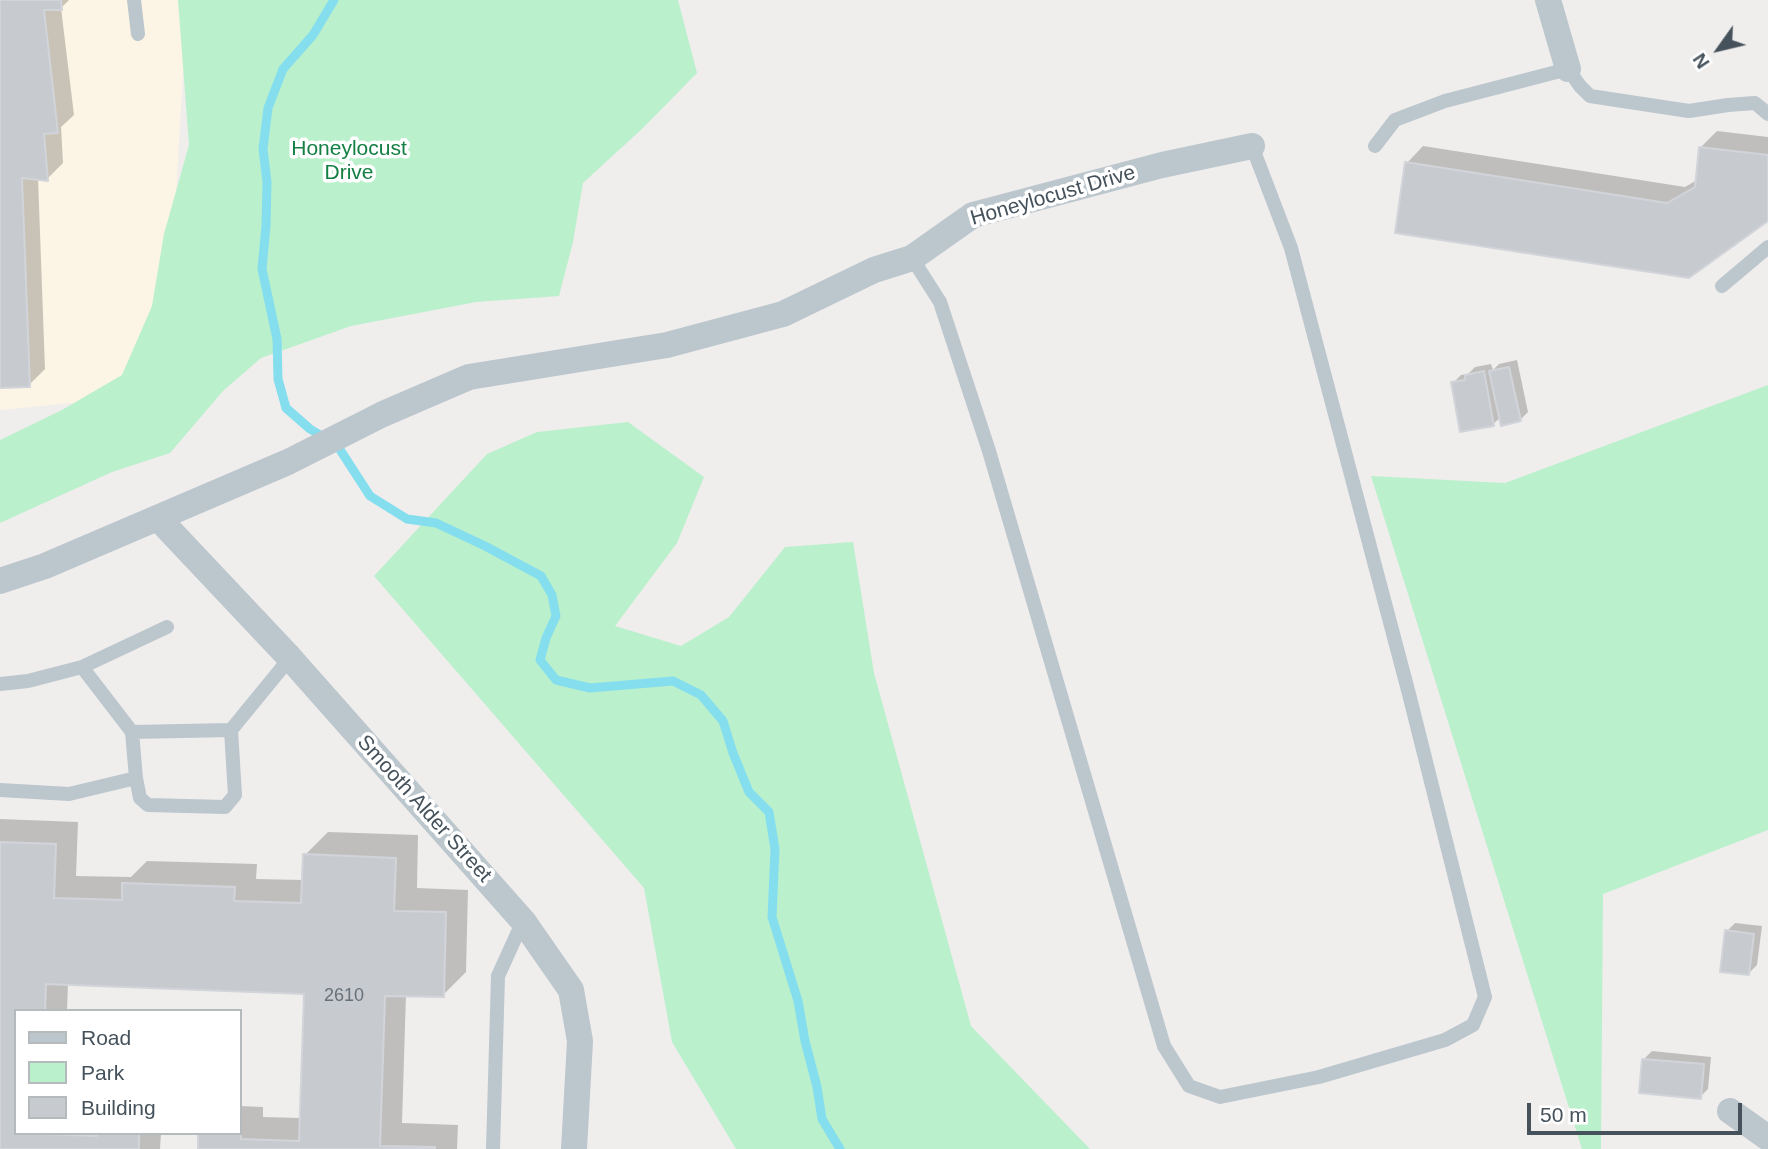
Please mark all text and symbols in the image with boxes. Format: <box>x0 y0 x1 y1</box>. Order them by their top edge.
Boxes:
north arrow <box>1684 14 1754 84</box>
text: N <box>1689 49 1714 73</box>
park label: Honeylocust Drive <box>291 136 407 186</box>
street label: Honeylocust Drive <box>968 160 1138 232</box>
street label: Smooth Alder Street <box>351 730 497 888</box>
house number: 2610 <box>324 985 364 1007</box>
legend <box>14 1009 242 1135</box>
text: Road <box>81 1026 131 1049</box>
text: Park <box>81 1061 124 1084</box>
scale bar <box>1530 1090 1745 1134</box>
text: Building <box>81 1096 156 1119</box>
text: 50 m <box>1540 1103 1587 1126</box>

